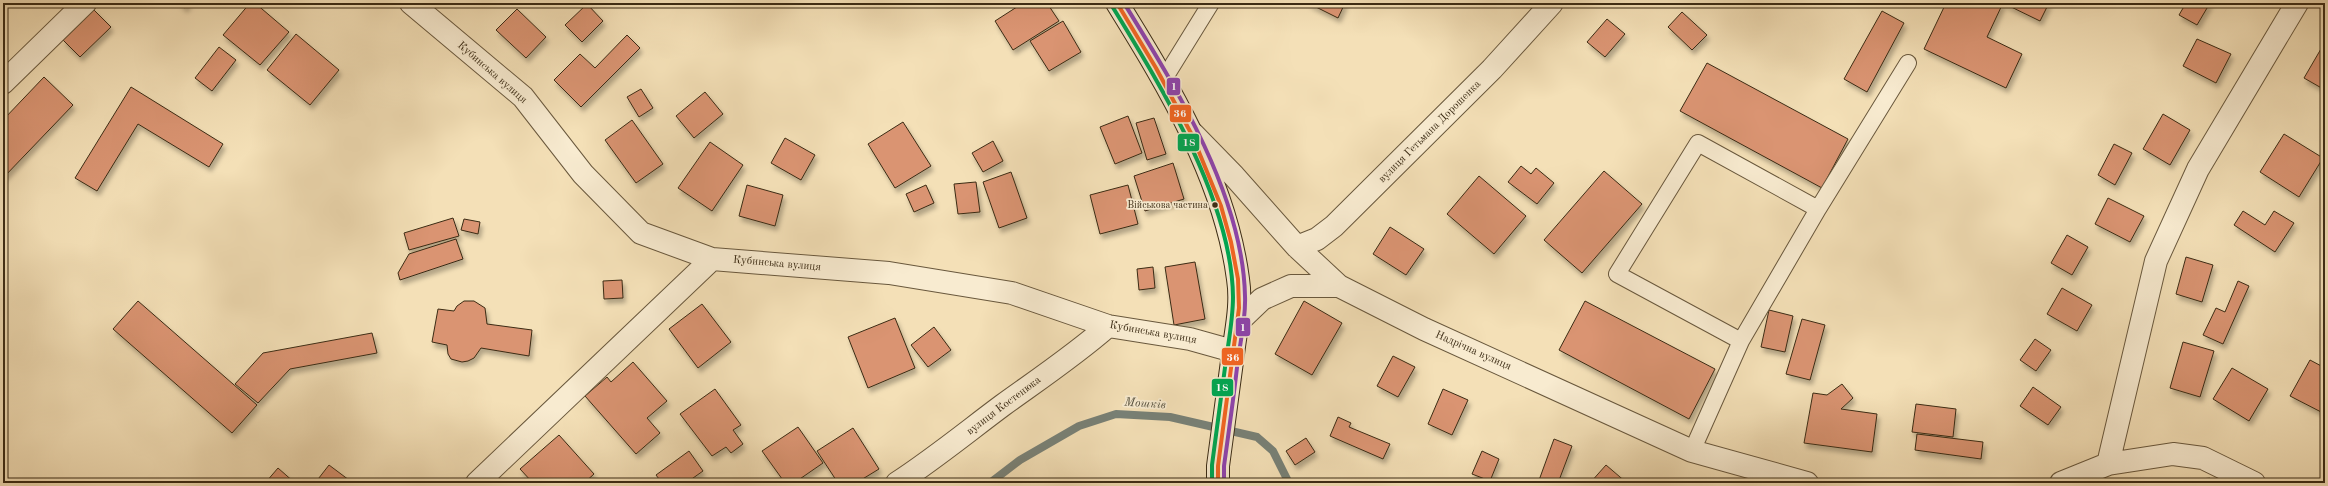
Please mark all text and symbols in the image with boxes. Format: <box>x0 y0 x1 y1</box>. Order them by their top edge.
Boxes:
street label: Кубинська вулиця <box>455 40 529 106</box>
line badge: 1 <box>1166 77 1181 96</box>
street label: вулиця Гетьмана Дорошенка <box>1377 78 1484 185</box>
text: 1 <box>1171 82 1177 93</box>
line badge: 36 <box>1169 104 1192 123</box>
text: 36 <box>1174 109 1186 120</box>
line badge: 18 <box>1177 133 1200 152</box>
text: 18 <box>1183 138 1195 149</box>
place label: Військова частина <box>1127 200 1208 210</box>
marker: Військова частина <box>1210 200 1220 210</box>
street label: Кубинська вулиця <box>733 255 822 273</box>
line badge: 1 <box>1235 317 1251 337</box>
street label: Кубинська вулиця <box>1109 320 1198 346</box>
text: 1 <box>1240 323 1246 334</box>
street label: Надрічна вулиця <box>1433 329 1513 373</box>
line badge: 36 <box>1221 347 1244 366</box>
text: 36 <box>1227 353 1239 364</box>
street label: вулиця Костенюка <box>965 374 1044 437</box>
line badge: 18 <box>1211 378 1234 397</box>
text: 18 <box>1216 383 1228 394</box>
water label: Мошків <box>1123 396 1166 411</box>

